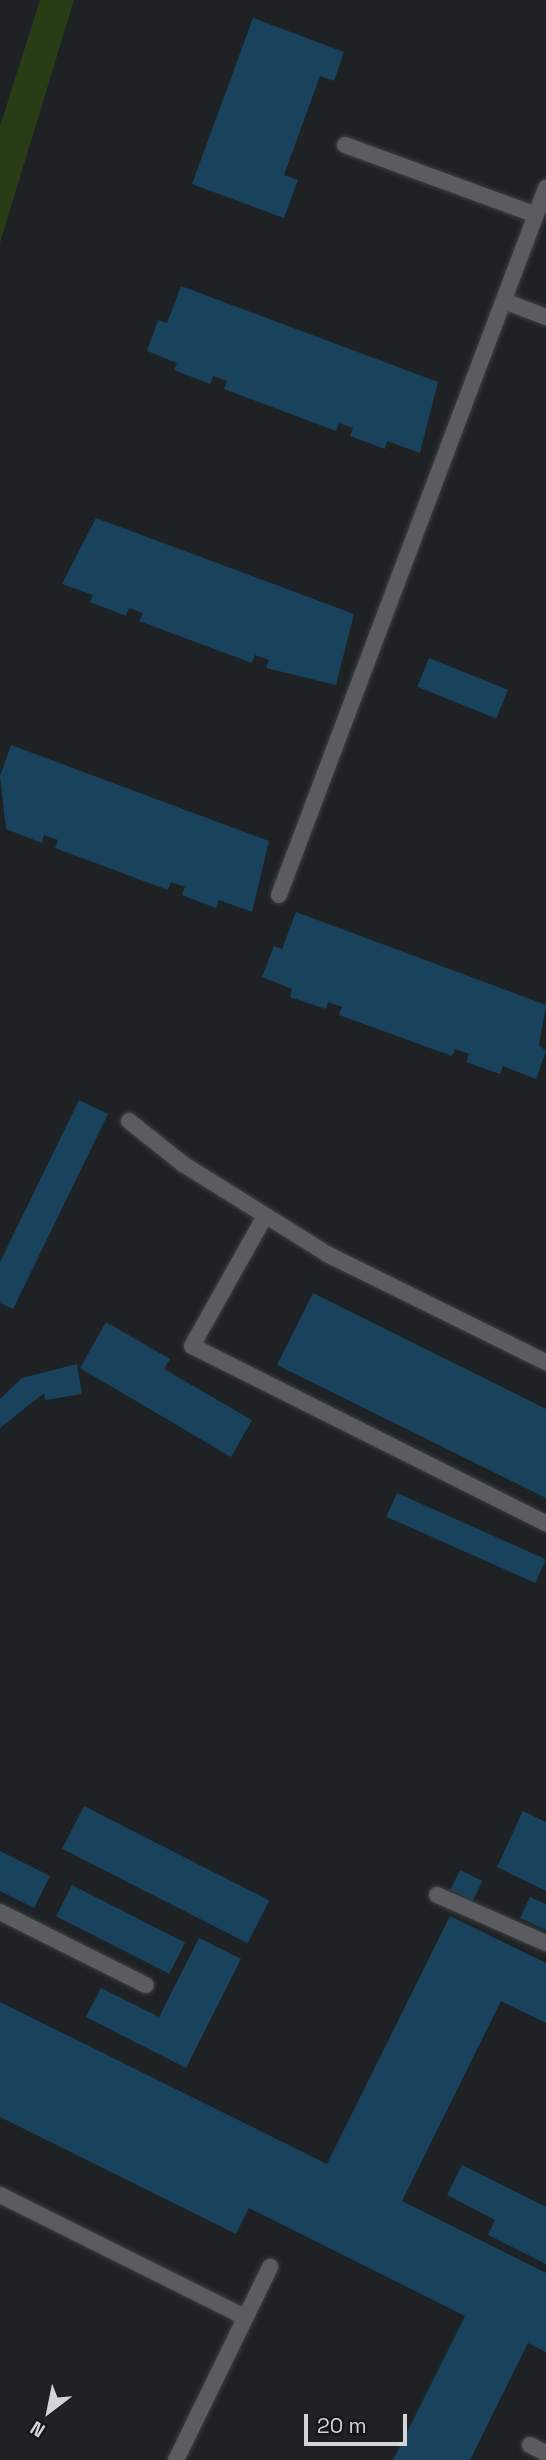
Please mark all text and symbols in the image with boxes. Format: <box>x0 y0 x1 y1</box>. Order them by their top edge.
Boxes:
north arrow <box>14 2376 84 2446</box>
scale bar <box>308 2400 411 2444</box>
text: 20 m <box>317 2412 367 2439</box>
text: N <box>26 2415 50 2443</box>

